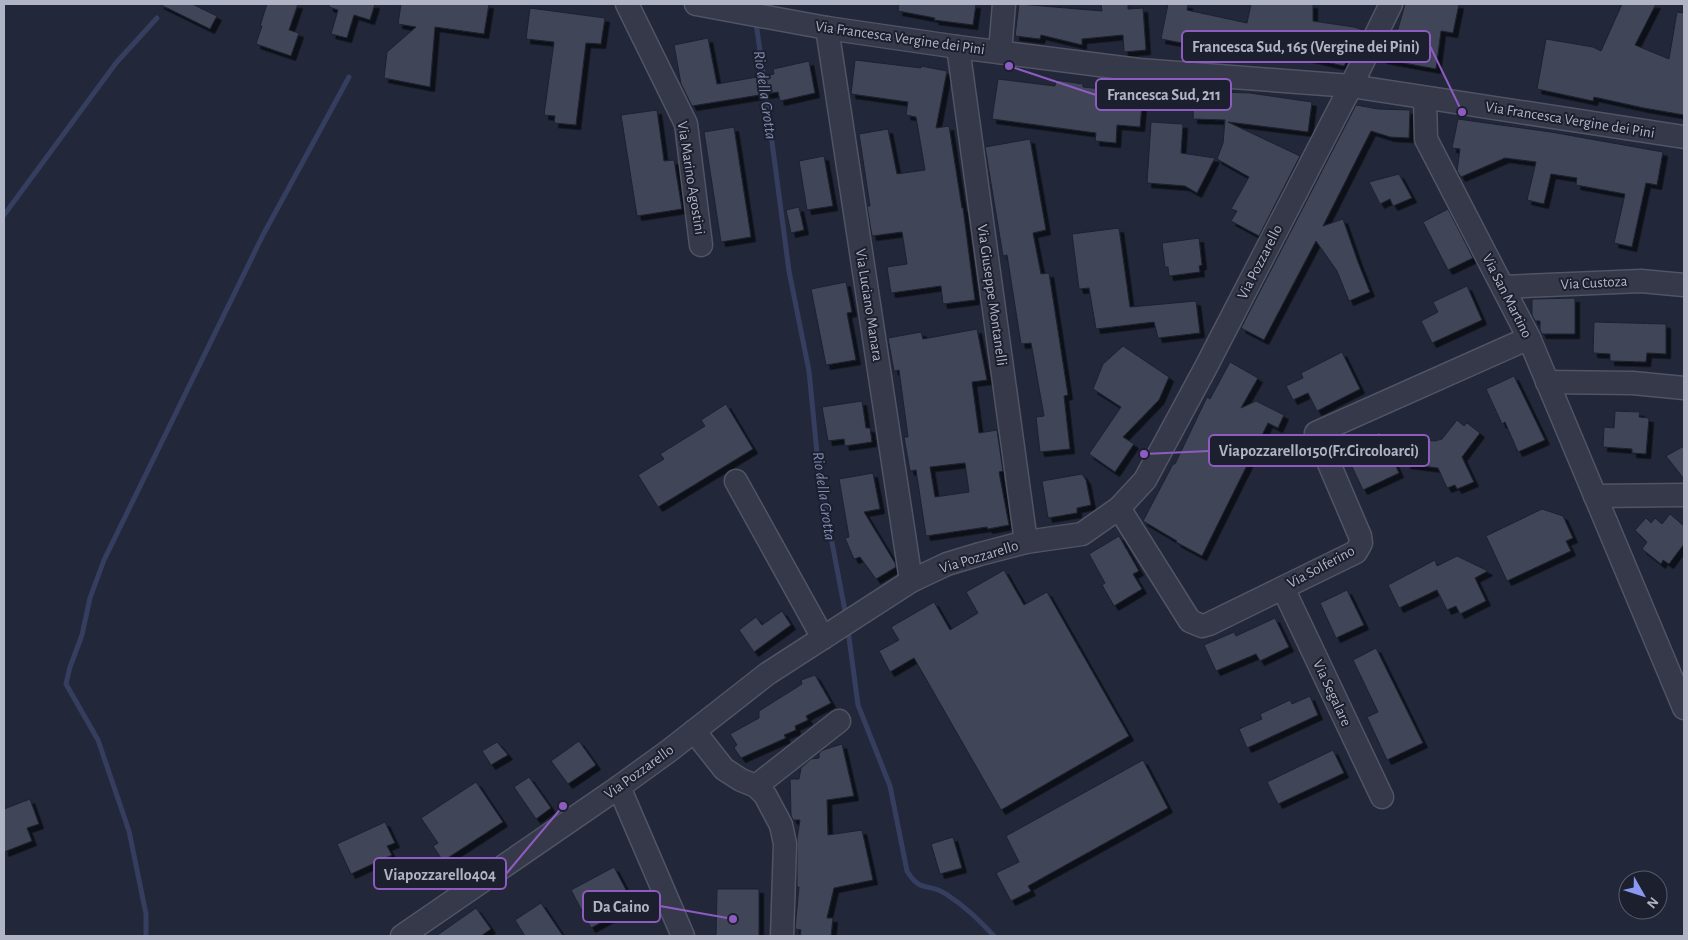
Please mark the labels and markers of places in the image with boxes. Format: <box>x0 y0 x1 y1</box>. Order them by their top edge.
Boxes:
callout: Francesca Sud, 165 (Vergine dei Pini) <box>1182 31 1430 62</box>
callout: Francesca Sud, 211 <box>1096 79 1231 110</box>
callout: Viapozzarello150(Fr.Circoloarci) <box>1209 435 1429 466</box>
callout: Viapozzarello404 <box>374 858 506 889</box>
callout: Da Caino <box>583 891 660 922</box>

